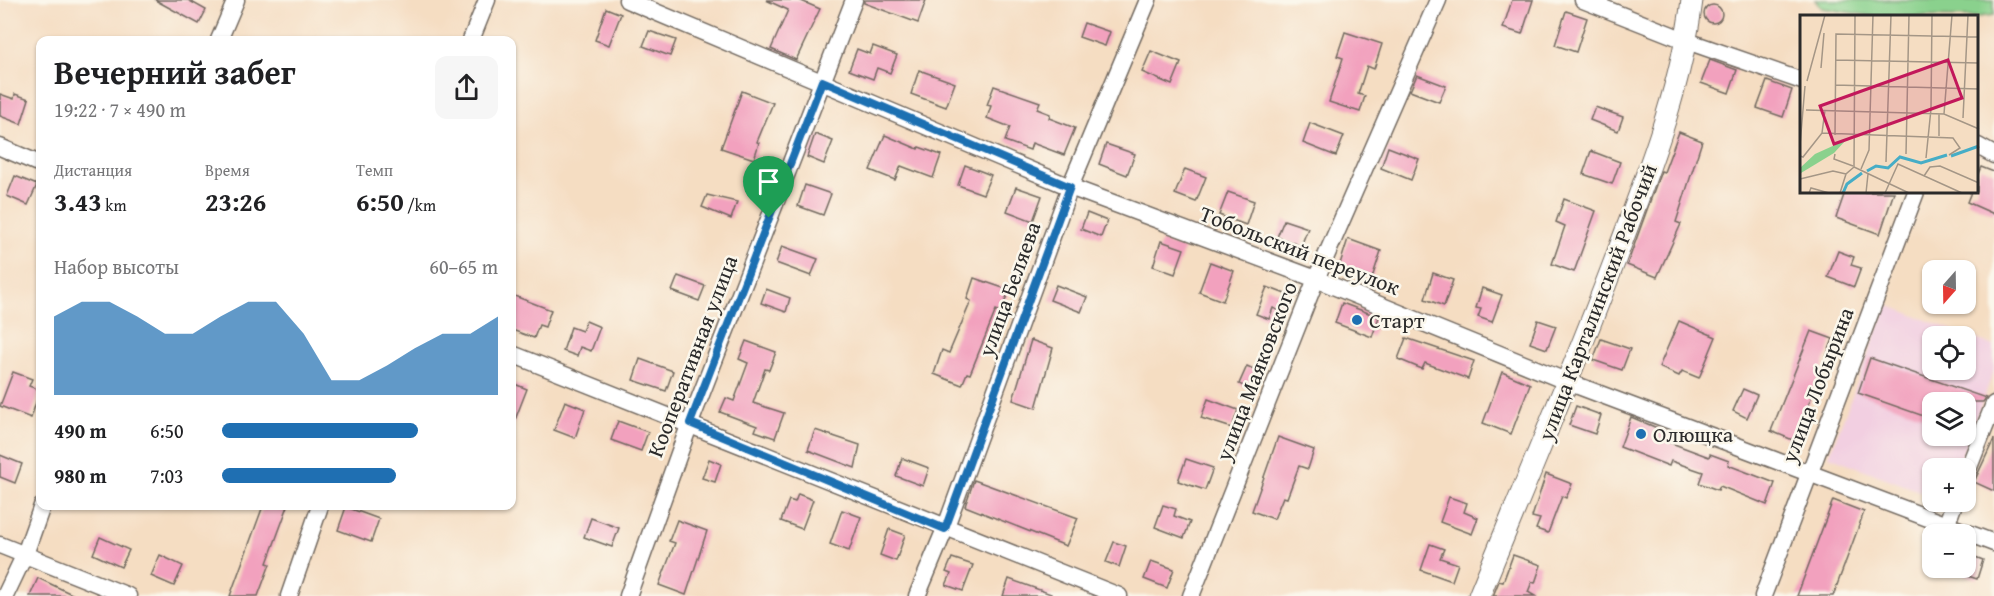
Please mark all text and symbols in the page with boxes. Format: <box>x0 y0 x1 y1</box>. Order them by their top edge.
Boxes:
inset map <box>1800 15 1979 194</box>
text: Вечерний забег <box>54 48 296 96</box>
button: share <box>435 56 498 119</box>
text: 19:22 · 7 × 490 m <box>54 95 186 124</box>
pin <box>743 156 794 218</box>
text: Дистанция <box>54 158 132 182</box>
text: Время <box>205 158 250 182</box>
text: Темп <box>356 158 393 182</box>
street label: улица Карталинский Рабочий <box>1529 159 1665 446</box>
icon: arrive <box>752 165 785 198</box>
text: 3.43 <box>54 182 102 221</box>
text: 23:26 <box>205 182 266 221</box>
text: 6:50 <box>356 182 404 221</box>
text: km <box>102 193 126 217</box>
text: /km <box>404 193 436 217</box>
street label: Тобольский переулок <box>1195 197 1405 303</box>
street label: улица Беляева <box>969 216 1048 362</box>
street label: Кооперативная улица <box>639 250 745 462</box>
text: Набор высоты <box>54 252 179 281</box>
text: 60–65 m <box>429 252 498 281</box>
north arrow <box>1922 260 1976 314</box>
map controls <box>1922 260 1976 578</box>
street label: улица Маяковского <box>1207 277 1305 466</box>
street label: улица Лобырина <box>1772 302 1862 468</box>
place label: Старт <box>1369 304 1425 336</box>
marker: Старт <box>1350 313 1364 327</box>
button: locate <box>1922 326 1976 380</box>
button: layers <box>1922 392 1976 446</box>
text: 490 m <box>54 416 107 445</box>
text: 6:50 <box>150 416 184 445</box>
place label: Олющка <box>1653 418 1734 450</box>
marker: Олющка <box>1634 427 1648 441</box>
button: + <box>1922 458 1976 512</box>
text: 980 m <box>54 461 107 490</box>
text: 7:03 <box>150 461 184 490</box>
button: − <box>1922 524 1976 578</box>

